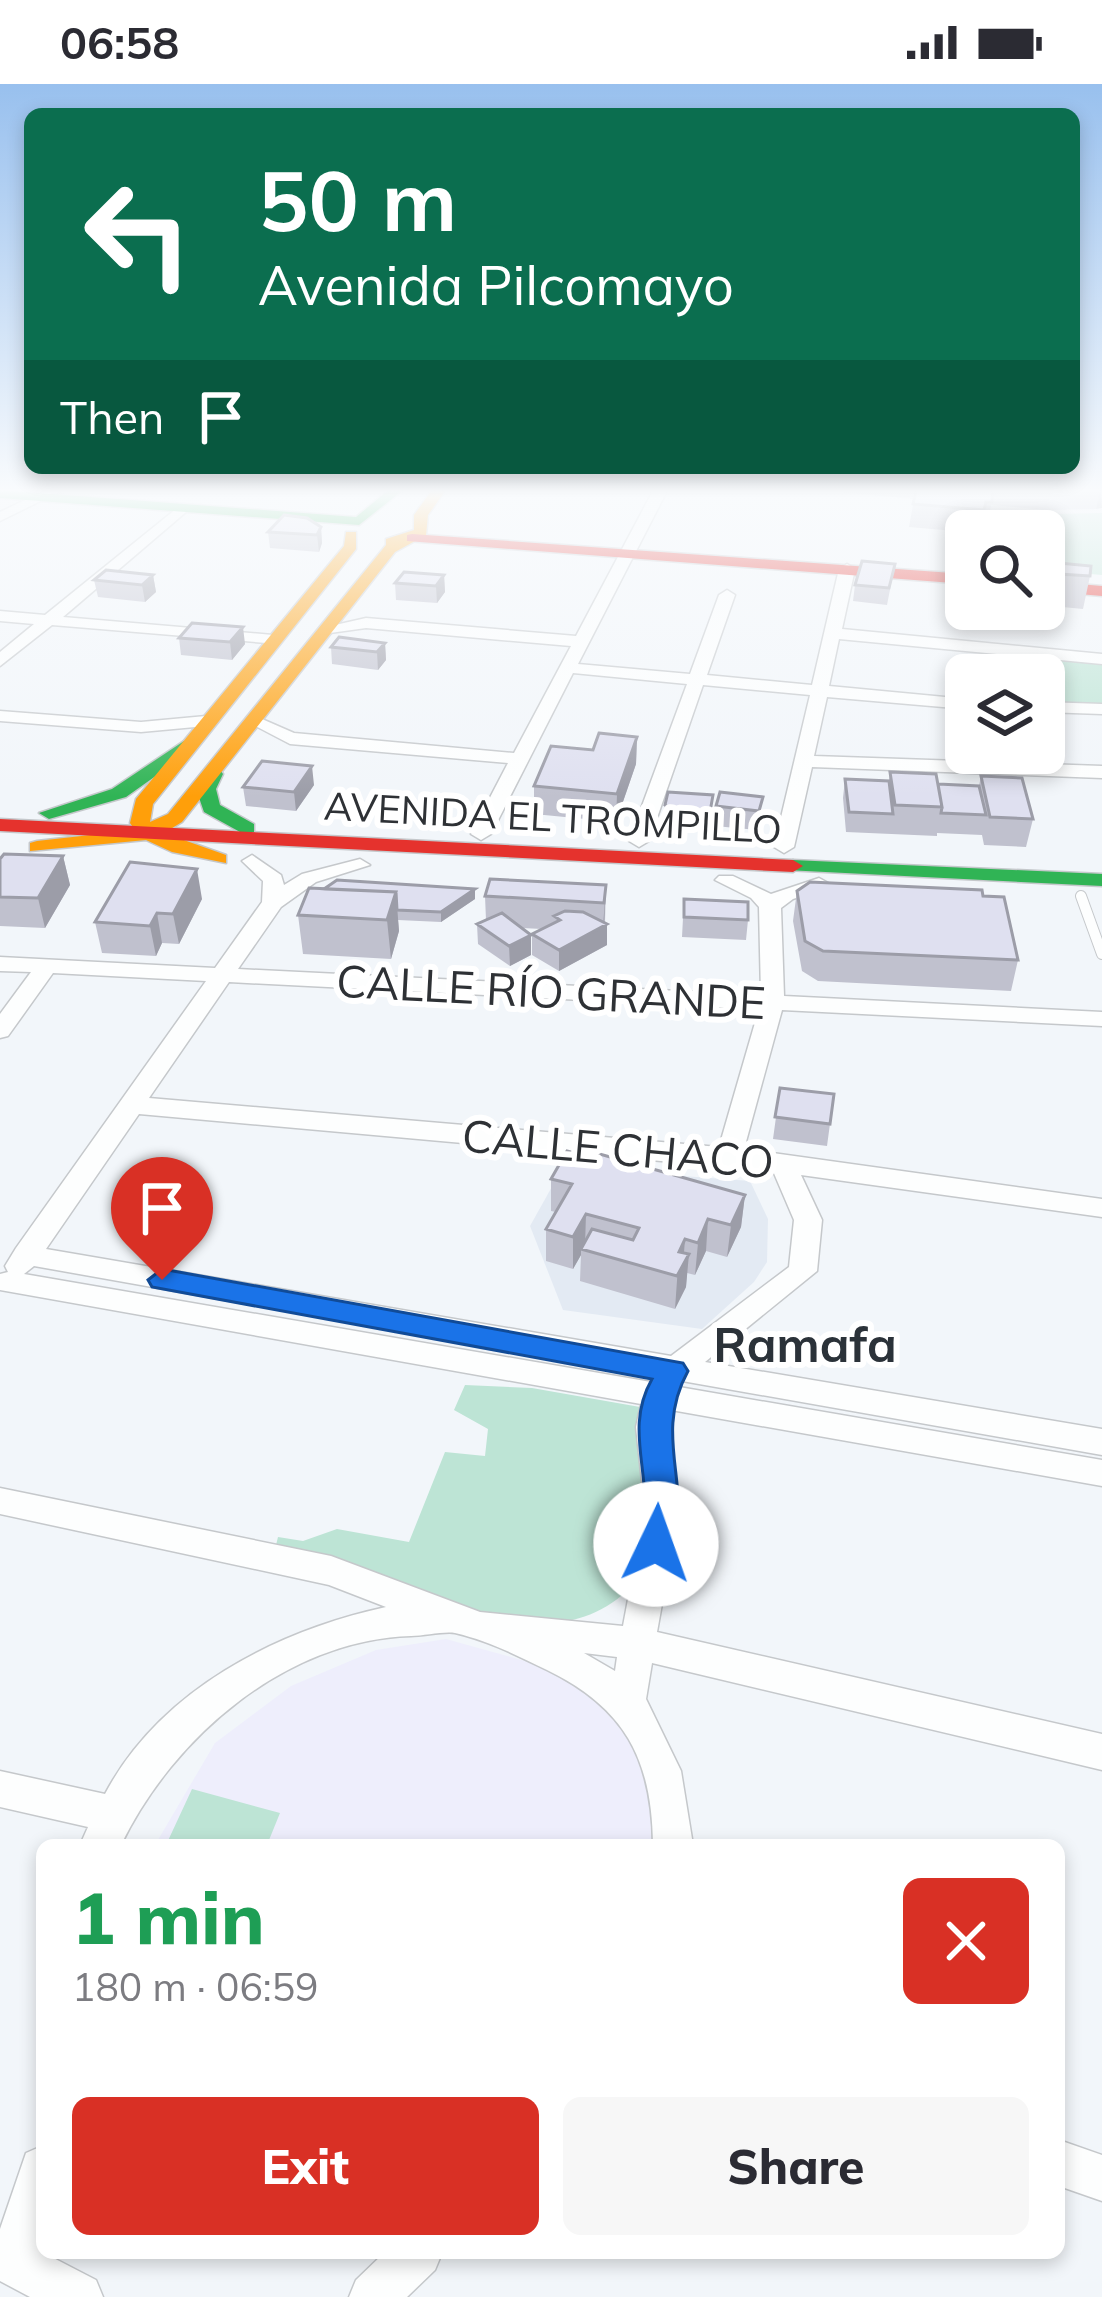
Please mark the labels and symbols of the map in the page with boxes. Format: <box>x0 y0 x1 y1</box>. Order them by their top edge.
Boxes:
street label: AVENIDA EL TROMPILLO <box>323 781 783 853</box>
street label: CALLE RÍO GRANDE <box>335 952 767 1030</box>
street label: CALLE CHACO <box>460 1106 776 1190</box>
pin <box>111 1157 213 1280</box>
district label: Ramafa <box>713 1314 897 1374</box>
position arrow <box>593 1481 719 1607</box>

